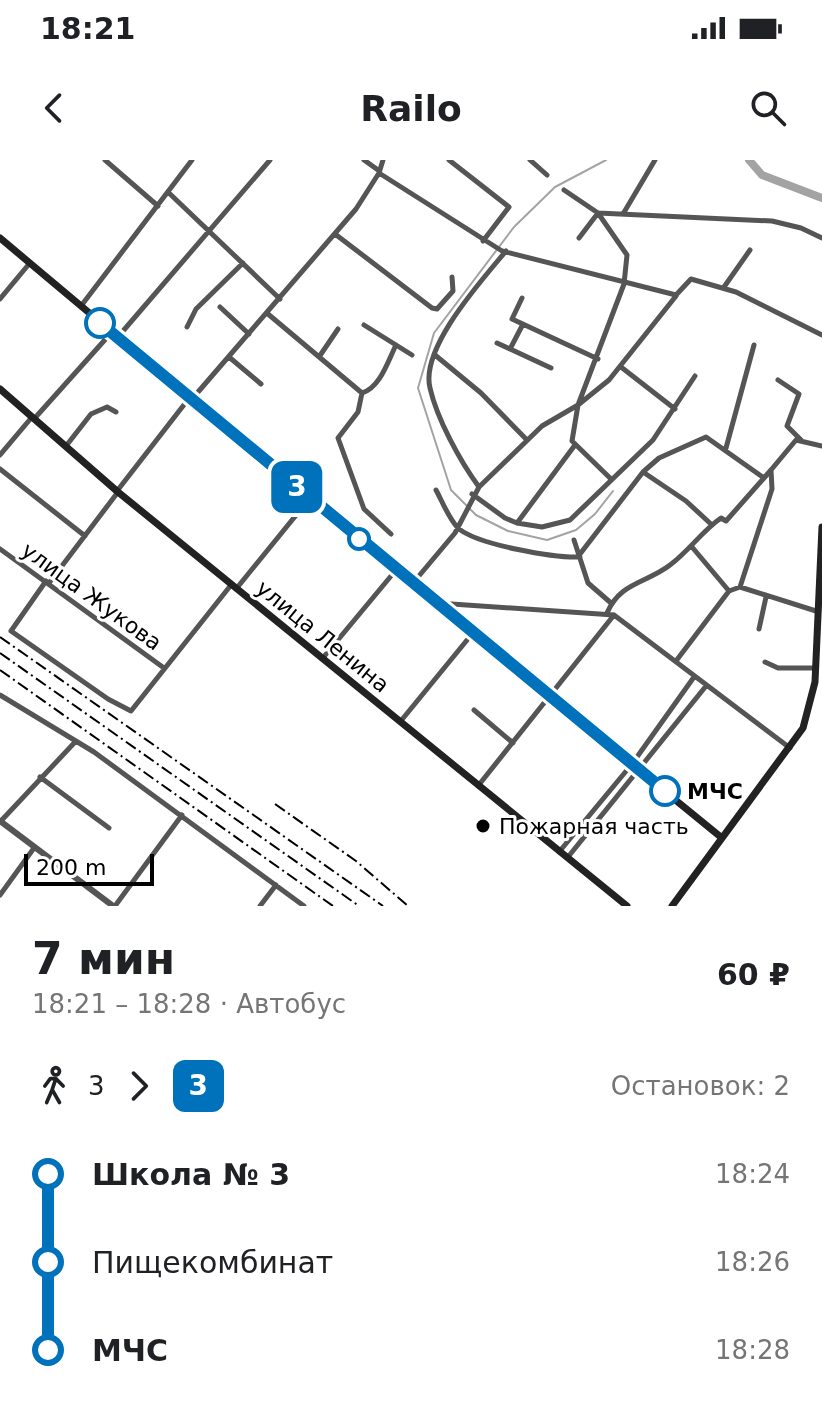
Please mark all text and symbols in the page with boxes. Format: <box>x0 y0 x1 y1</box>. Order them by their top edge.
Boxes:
text: 18:21 <box>40 11 136 46</box>
icon: back <box>32 86 76 130</box>
icon: search <box>746 86 790 130</box>
text: Railo <box>360 88 462 129</box>
unlabelled marker <box>85 308 115 338</box>
line badge: 3 <box>271 461 323 513</box>
text: 3 <box>287 470 307 503</box>
unlabelled marker <box>348 528 370 550</box>
street label: улица Жукова <box>17 537 167 656</box>
street label: улица Ленина <box>251 575 394 698</box>
marker: МЧС <box>650 776 680 806</box>
place label: МЧС <box>687 779 743 804</box>
place label: Пожарная часть <box>499 814 689 839</box>
marker: Пожарная часть <box>474 817 492 835</box>
scale bar <box>24 850 154 886</box>
text: 200 m <box>36 855 106 880</box>
text: 7 мин <box>32 933 175 984</box>
text: 60 ₽ <box>717 957 790 992</box>
text: 18:21 – 18:28 · Автобус <box>32 989 346 1019</box>
icon: walk <box>32 1064 76 1108</box>
icon: forward <box>117 1064 161 1108</box>
text: 3 <box>189 1069 208 1102</box>
text: 3 <box>88 1071 105 1101</box>
text: Остановок: 2 <box>611 1071 790 1101</box>
text: Школа № 3 <box>92 1157 290 1192</box>
text: 18:24 <box>715 1159 790 1189</box>
text: Пищекомбинат <box>92 1245 333 1280</box>
text: 18:26 <box>715 1247 790 1277</box>
text: МЧС <box>92 1333 168 1368</box>
text: 18:28 <box>715 1335 790 1365</box>

